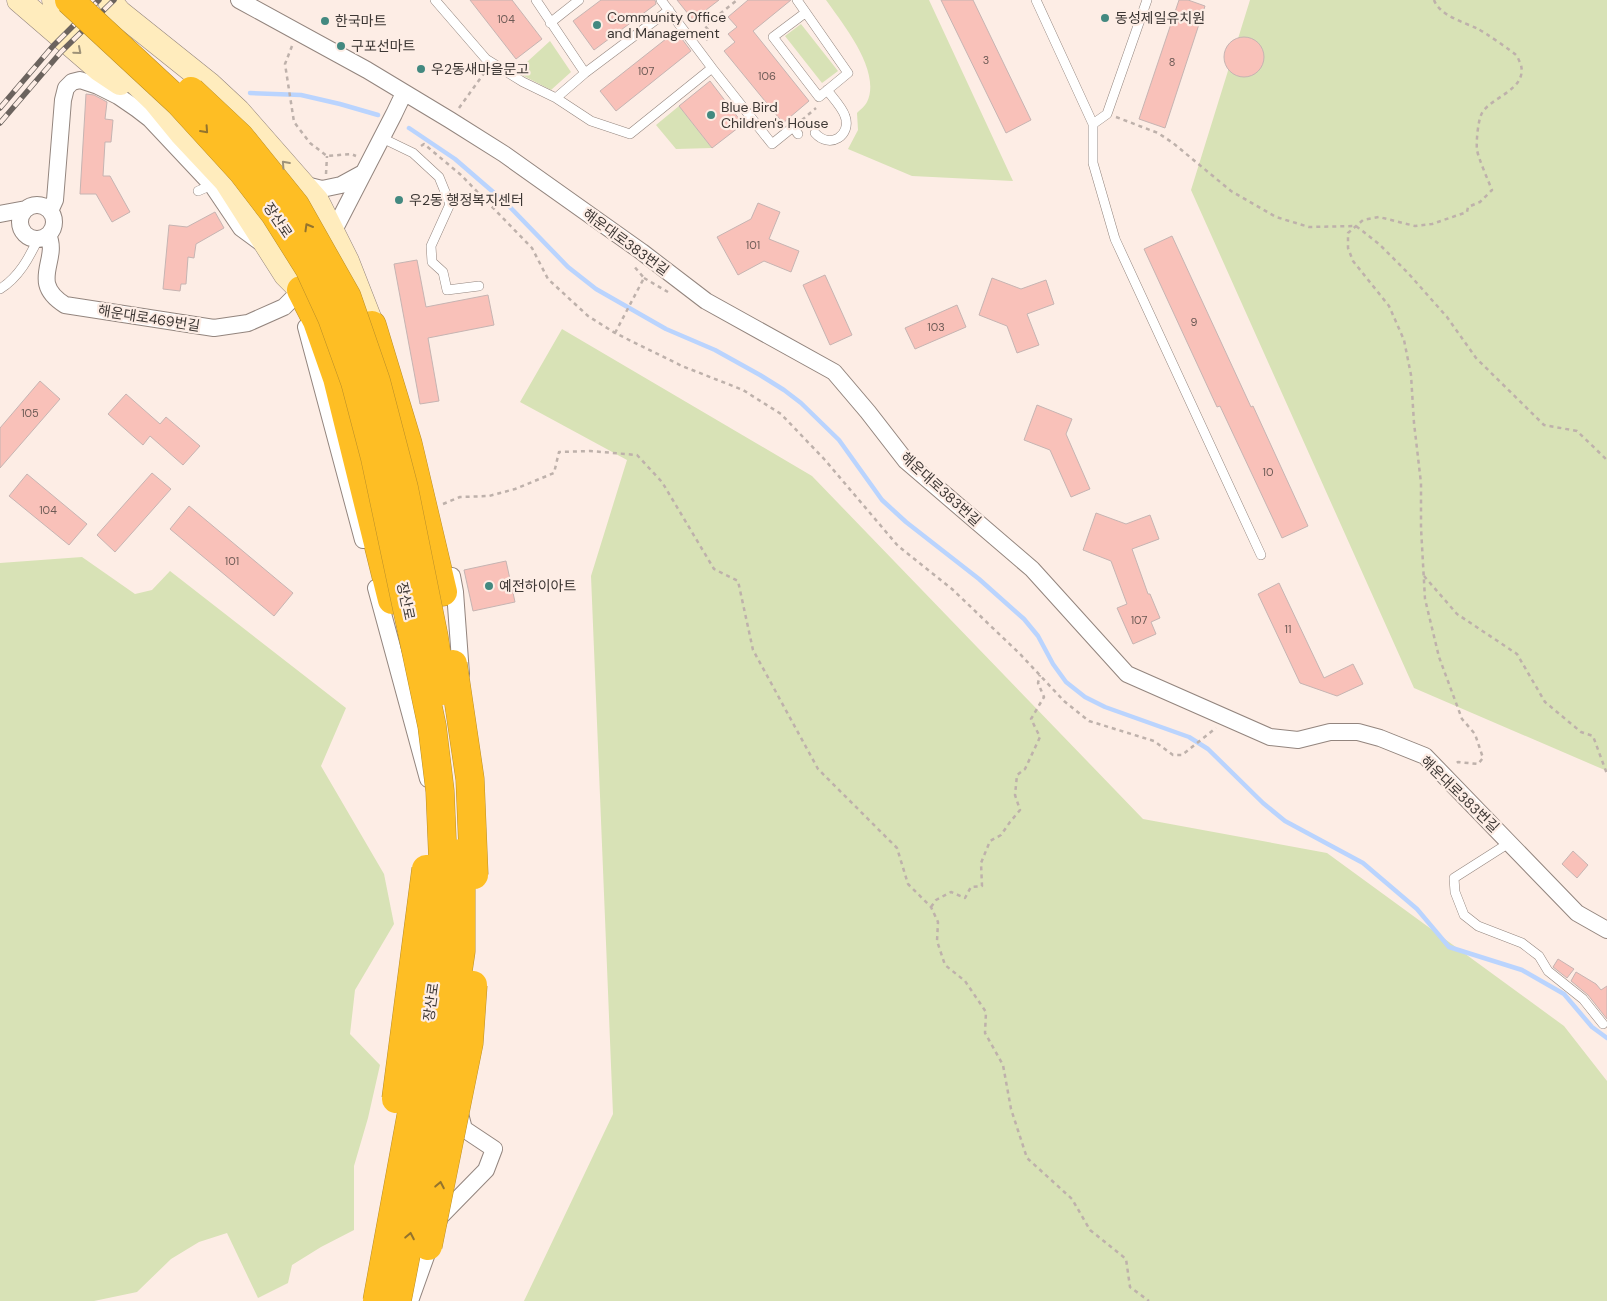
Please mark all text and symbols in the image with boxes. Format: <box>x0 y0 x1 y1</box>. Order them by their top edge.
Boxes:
place label: Community Office and Management <box>607 8 726 42</box>
place label: 동성제일유치원 <box>1115 9 1205 27</box>
place label: 한국마트 <box>335 12 387 30</box>
house number: 104 <box>497 12 515 26</box>
marker: 동성제일유치원 <box>1099 12 1111 24</box>
marker: 한국마트 <box>319 15 331 27</box>
marker: Community Office and Management <box>591 19 603 31</box>
place label: 구포선마트 <box>351 37 416 55</box>
marker: 구포선마트 <box>335 40 347 52</box>
one-way arrow <box>72 45 81 54</box>
house number: 3 <box>983 53 989 67</box>
house number: 8 <box>1169 55 1175 69</box>
place label: 우2동새마을문고 <box>431 60 529 78</box>
marker: 우2동새마을문고 <box>415 63 427 75</box>
house number: 107 <box>638 64 654 78</box>
house number: 106 <box>758 69 776 83</box>
place label: Blue Bird Children's House <box>721 98 828 132</box>
marker: Blue Bird Children's House <box>705 109 717 121</box>
one-way arrow <box>199 125 208 134</box>
one-way arrow <box>282 161 291 170</box>
place label: 우2동 행정복지센터 <box>409 191 524 209</box>
marker: 우2동 행정복지센터 <box>393 194 405 206</box>
street label: 장산로 <box>260 199 296 241</box>
street label: 해운대로383번길 <box>579 205 673 279</box>
one-way arrow <box>304 223 314 232</box>
house number: 101 <box>746 238 760 252</box>
street label: 해운대로469번길 <box>97 301 201 335</box>
house number: 9 <box>1191 315 1198 329</box>
house number: 103 <box>927 320 945 334</box>
house number: 105 <box>21 406 39 420</box>
street label: 해운대로383번길 <box>897 448 985 530</box>
house number: 10 <box>1263 465 1273 479</box>
house number: 104 <box>39 503 57 517</box>
house number: 101 <box>225 554 239 568</box>
place label: 예전하이아트 <box>499 577 576 595</box>
street label: 장산로 <box>393 580 419 622</box>
marker: 예전하이아트 <box>483 580 495 592</box>
house number: 107 <box>1131 613 1147 627</box>
house number: 11 <box>1285 622 1291 636</box>
street label: 해운대로383번길 <box>1417 752 1503 836</box>
street label: 장산로 <box>419 981 443 1022</box>
one-way arrow <box>434 1180 445 1189</box>
one-way arrow <box>404 1232 415 1240</box>

